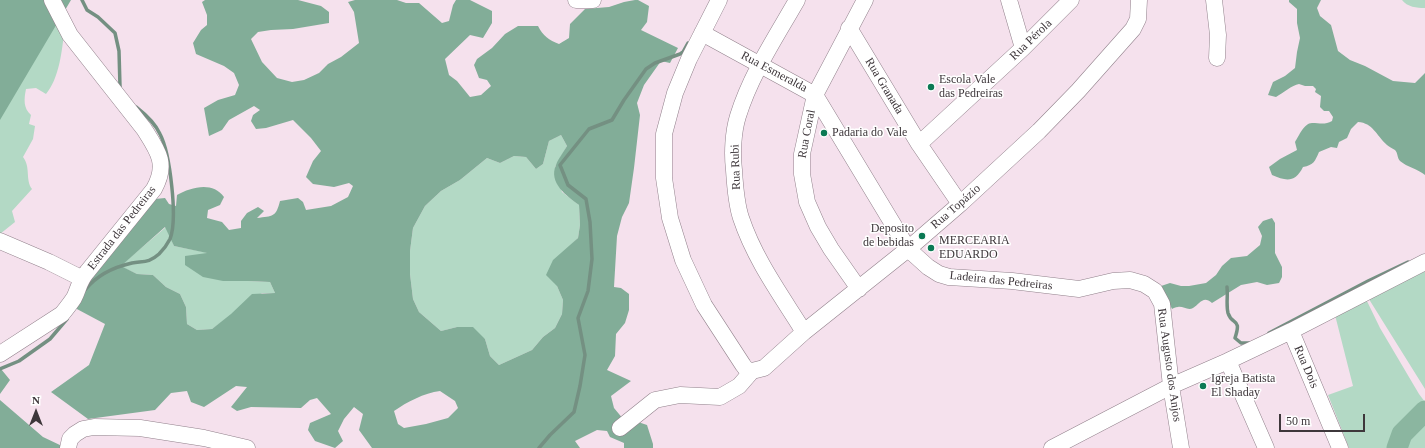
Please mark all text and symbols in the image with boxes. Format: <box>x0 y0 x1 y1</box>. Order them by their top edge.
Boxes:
street label: Rua Pérola <box>1007 16 1055 64</box>
street label: Rua Esmeralda <box>738 49 810 95</box>
street label: Rua Granada <box>862 55 906 117</box>
place label: Escola Vale das Pedreiras <box>939 73 1003 101</box>
marker: Escola Vale das Pedreiras <box>926 82 936 92</box>
street label: Rua Coral <box>795 109 819 159</box>
place label: Padaria do Vale <box>832 126 907 140</box>
marker: Padaria do Vale <box>819 128 829 138</box>
street label: Rua Rubi <box>728 144 744 190</box>
street label: Rua Topázio <box>928 182 984 232</box>
street label: Estrada das Pedreiras <box>85 183 159 273</box>
place label: Deposito de bebidas <box>863 222 914 250</box>
marker: Deposito de bebidas <box>917 231 927 241</box>
place label: MERCEARIA EDUARDO <box>939 234 1010 262</box>
marker: MERCEARIA EDUARDO <box>926 243 936 253</box>
street label: Ladeira das Pedreiras <box>949 268 1053 294</box>
street label: Rua Augusto dos Anjos <box>1154 307 1184 423</box>
street label: Rua Dois <box>1291 343 1321 391</box>
place label: Igreja Batista El Shaday <box>1211 372 1275 400</box>
marker: Igreja Batista El Shaday <box>1198 381 1208 391</box>
north arrow <box>16 392 56 432</box>
text: N <box>32 394 40 406</box>
scale bar <box>1281 406 1367 432</box>
text: 50 m <box>1286 414 1310 428</box>

